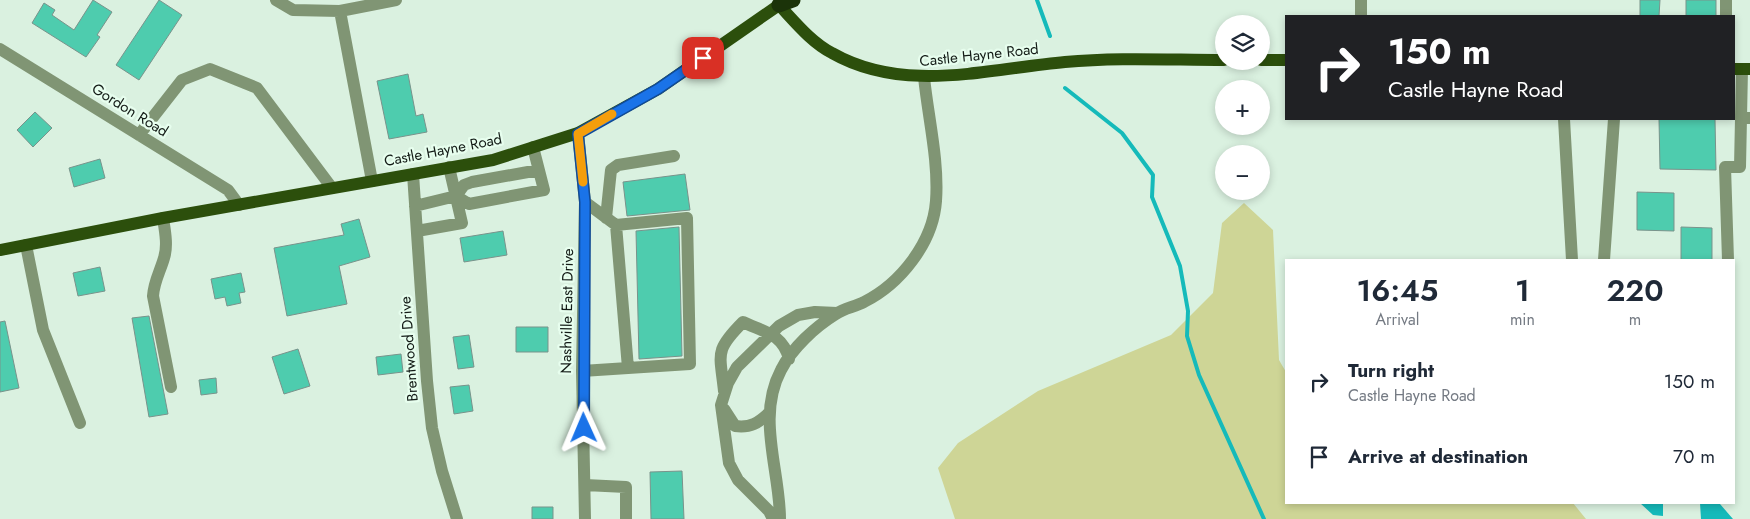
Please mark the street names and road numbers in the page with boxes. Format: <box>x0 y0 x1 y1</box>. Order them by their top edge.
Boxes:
street label: Castle Hayne Road <box>918 38 1040 72</box>
street label: Gordon Road <box>88 78 172 142</box>
street label: Castle Hayne Road <box>382 128 504 172</box>
street label: Nashville East Drive <box>555 248 579 374</box>
street label: Brentwood Drive <box>394 295 424 402</box>

